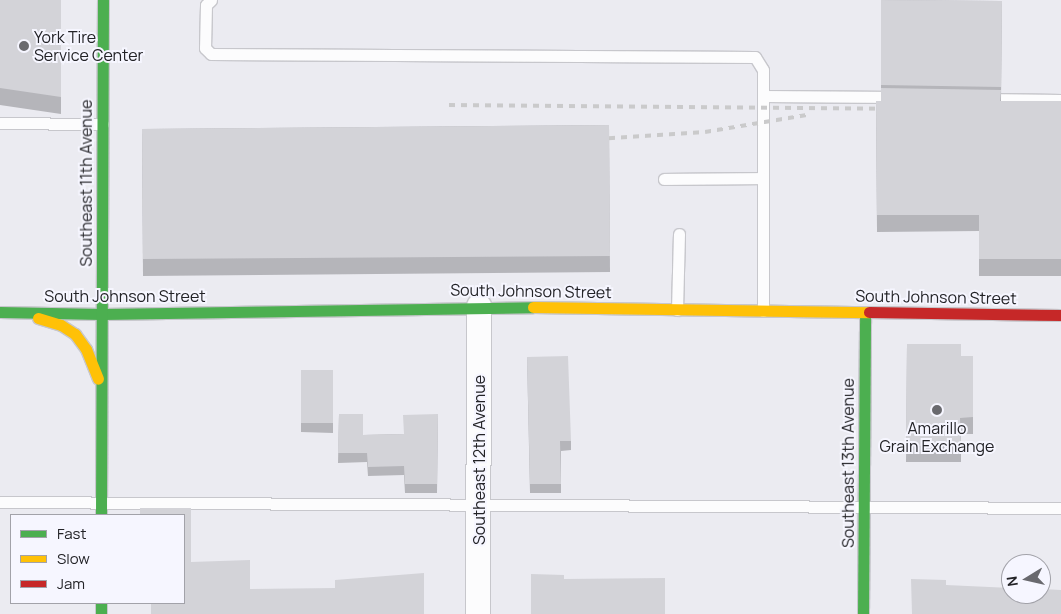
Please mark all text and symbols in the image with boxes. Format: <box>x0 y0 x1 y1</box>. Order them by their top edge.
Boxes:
place label: York Tire Service Center <box>34 27 143 65</box>
marker: York Tire Service Center <box>18 40 30 52</box>
street label: Southeast 11th Avenue <box>76 99 96 267</box>
street label: South Johnson Street <box>450 280 612 302</box>
street label: South Johnson Street <box>44 286 206 306</box>
street label: South Johnson Street <box>855 286 1017 308</box>
street label: Southeast 12th Avenue <box>469 375 489 545</box>
street label: Southeast 13th Avenue <box>838 378 858 548</box>
marker: Amarillo Grain Exchange <box>931 404 943 416</box>
place label: Amarillo Grain Exchange <box>880 418 994 456</box>
legend <box>10 514 185 604</box>
text: Fast <box>57 523 86 544</box>
text: Slow <box>57 548 90 569</box>
north arrow <box>1001 554 1051 604</box>
text: Jam <box>57 573 85 594</box>
text: N <box>1002 575 1022 588</box>

